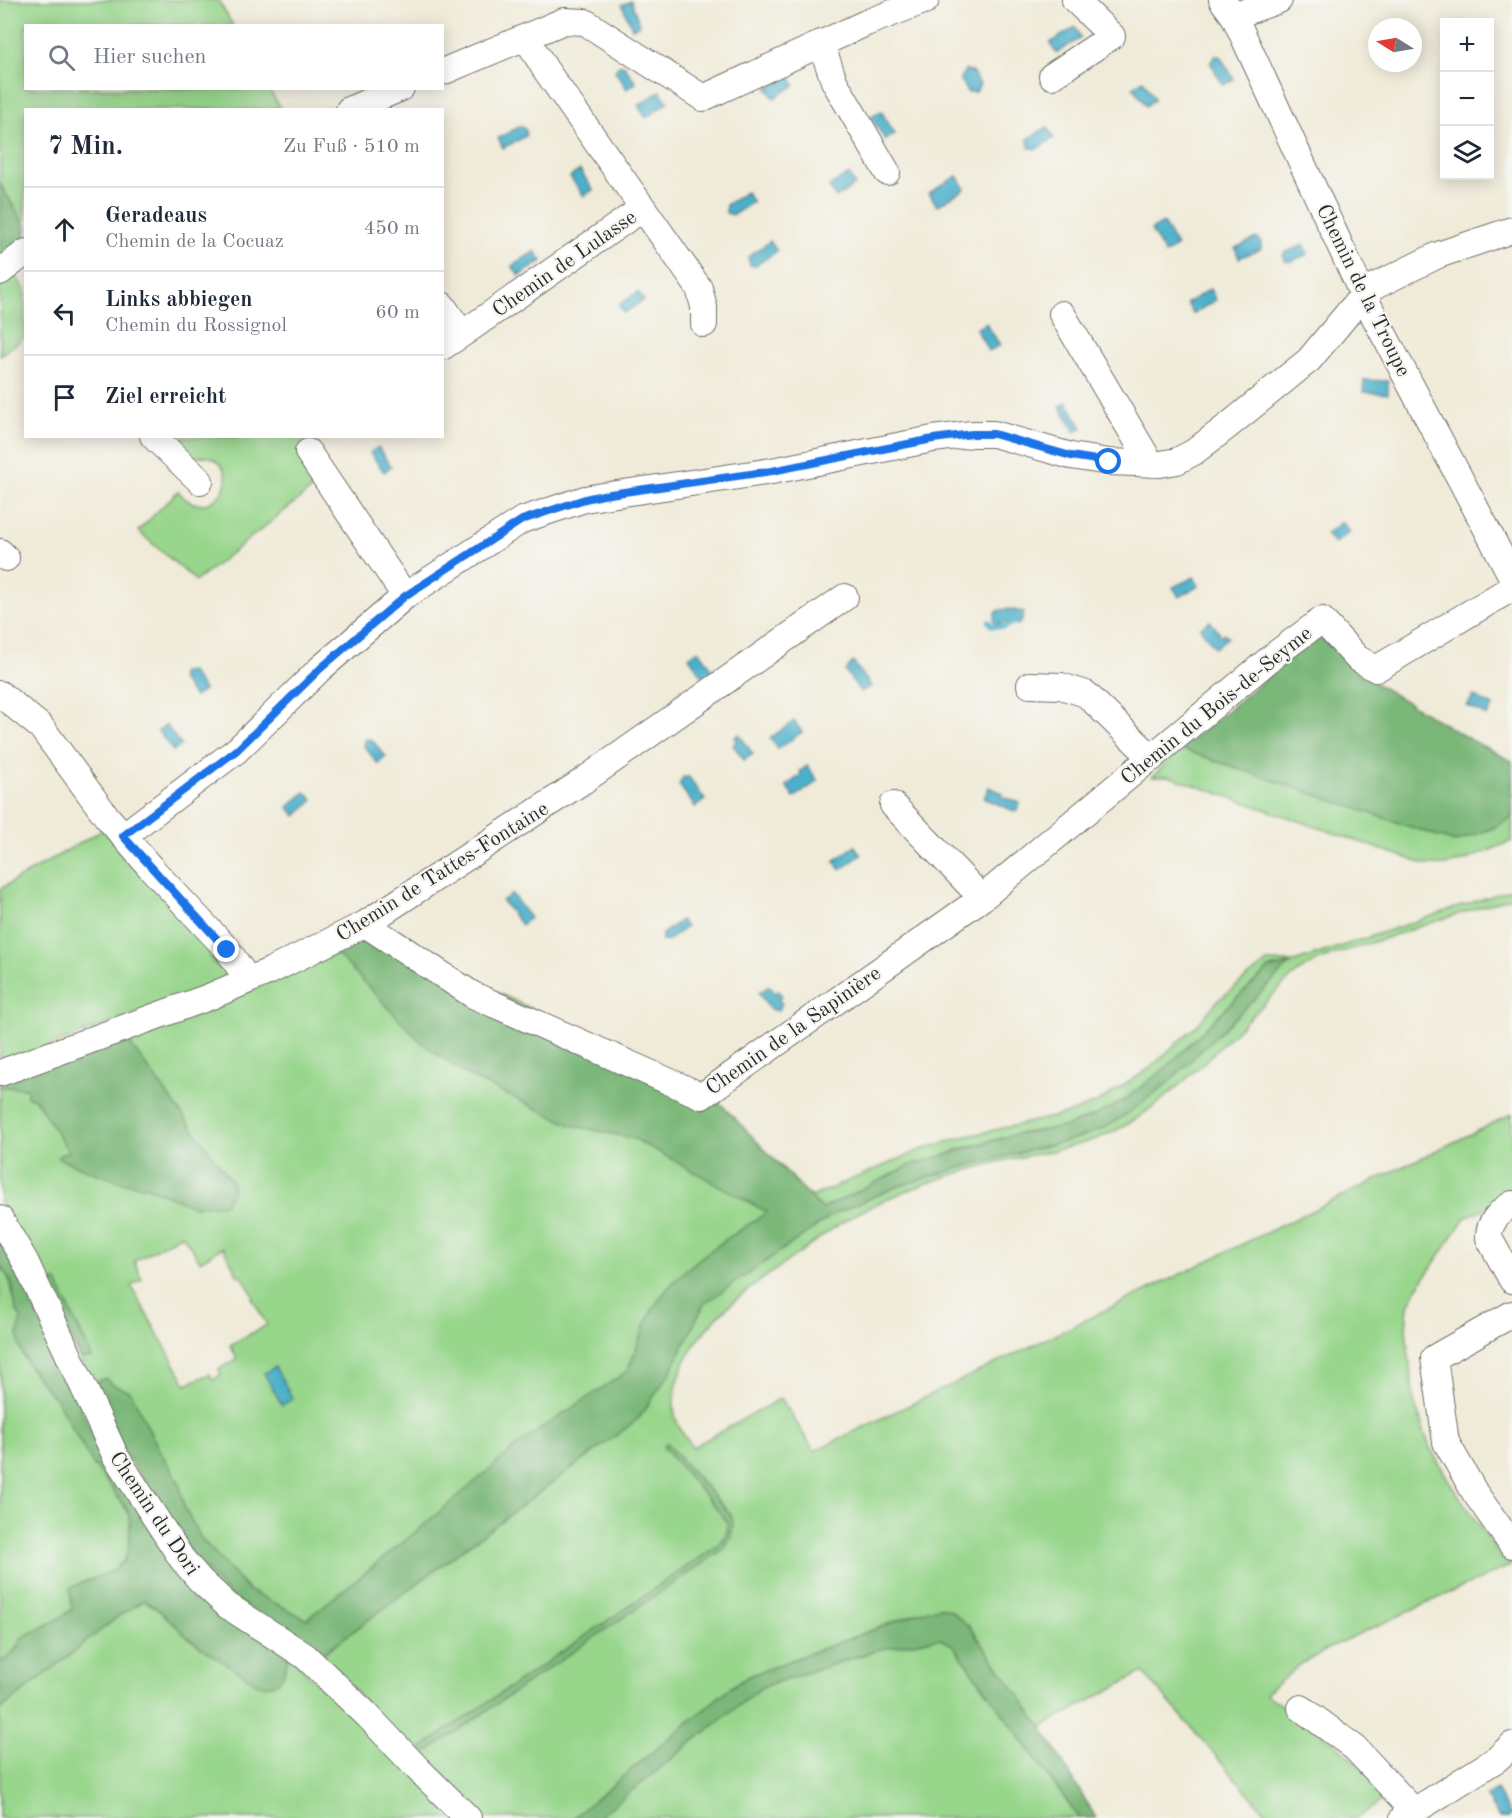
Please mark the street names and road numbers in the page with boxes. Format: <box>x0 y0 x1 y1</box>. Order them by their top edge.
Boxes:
street label: Chemin de la Troupe <box>1312 201 1413 380</box>
street label: Chemin de Lulasse <box>489 207 641 322</box>
street label: Chemin du Bois-de-Seyme <box>1118 623 1316 789</box>
street label: Chemin de Tattes-Fontaine <box>333 798 552 946</box>
street label: Chemin de la Sapinière <box>703 963 885 1099</box>
street label: Chemin du Dori <box>105 1448 203 1579</box>

